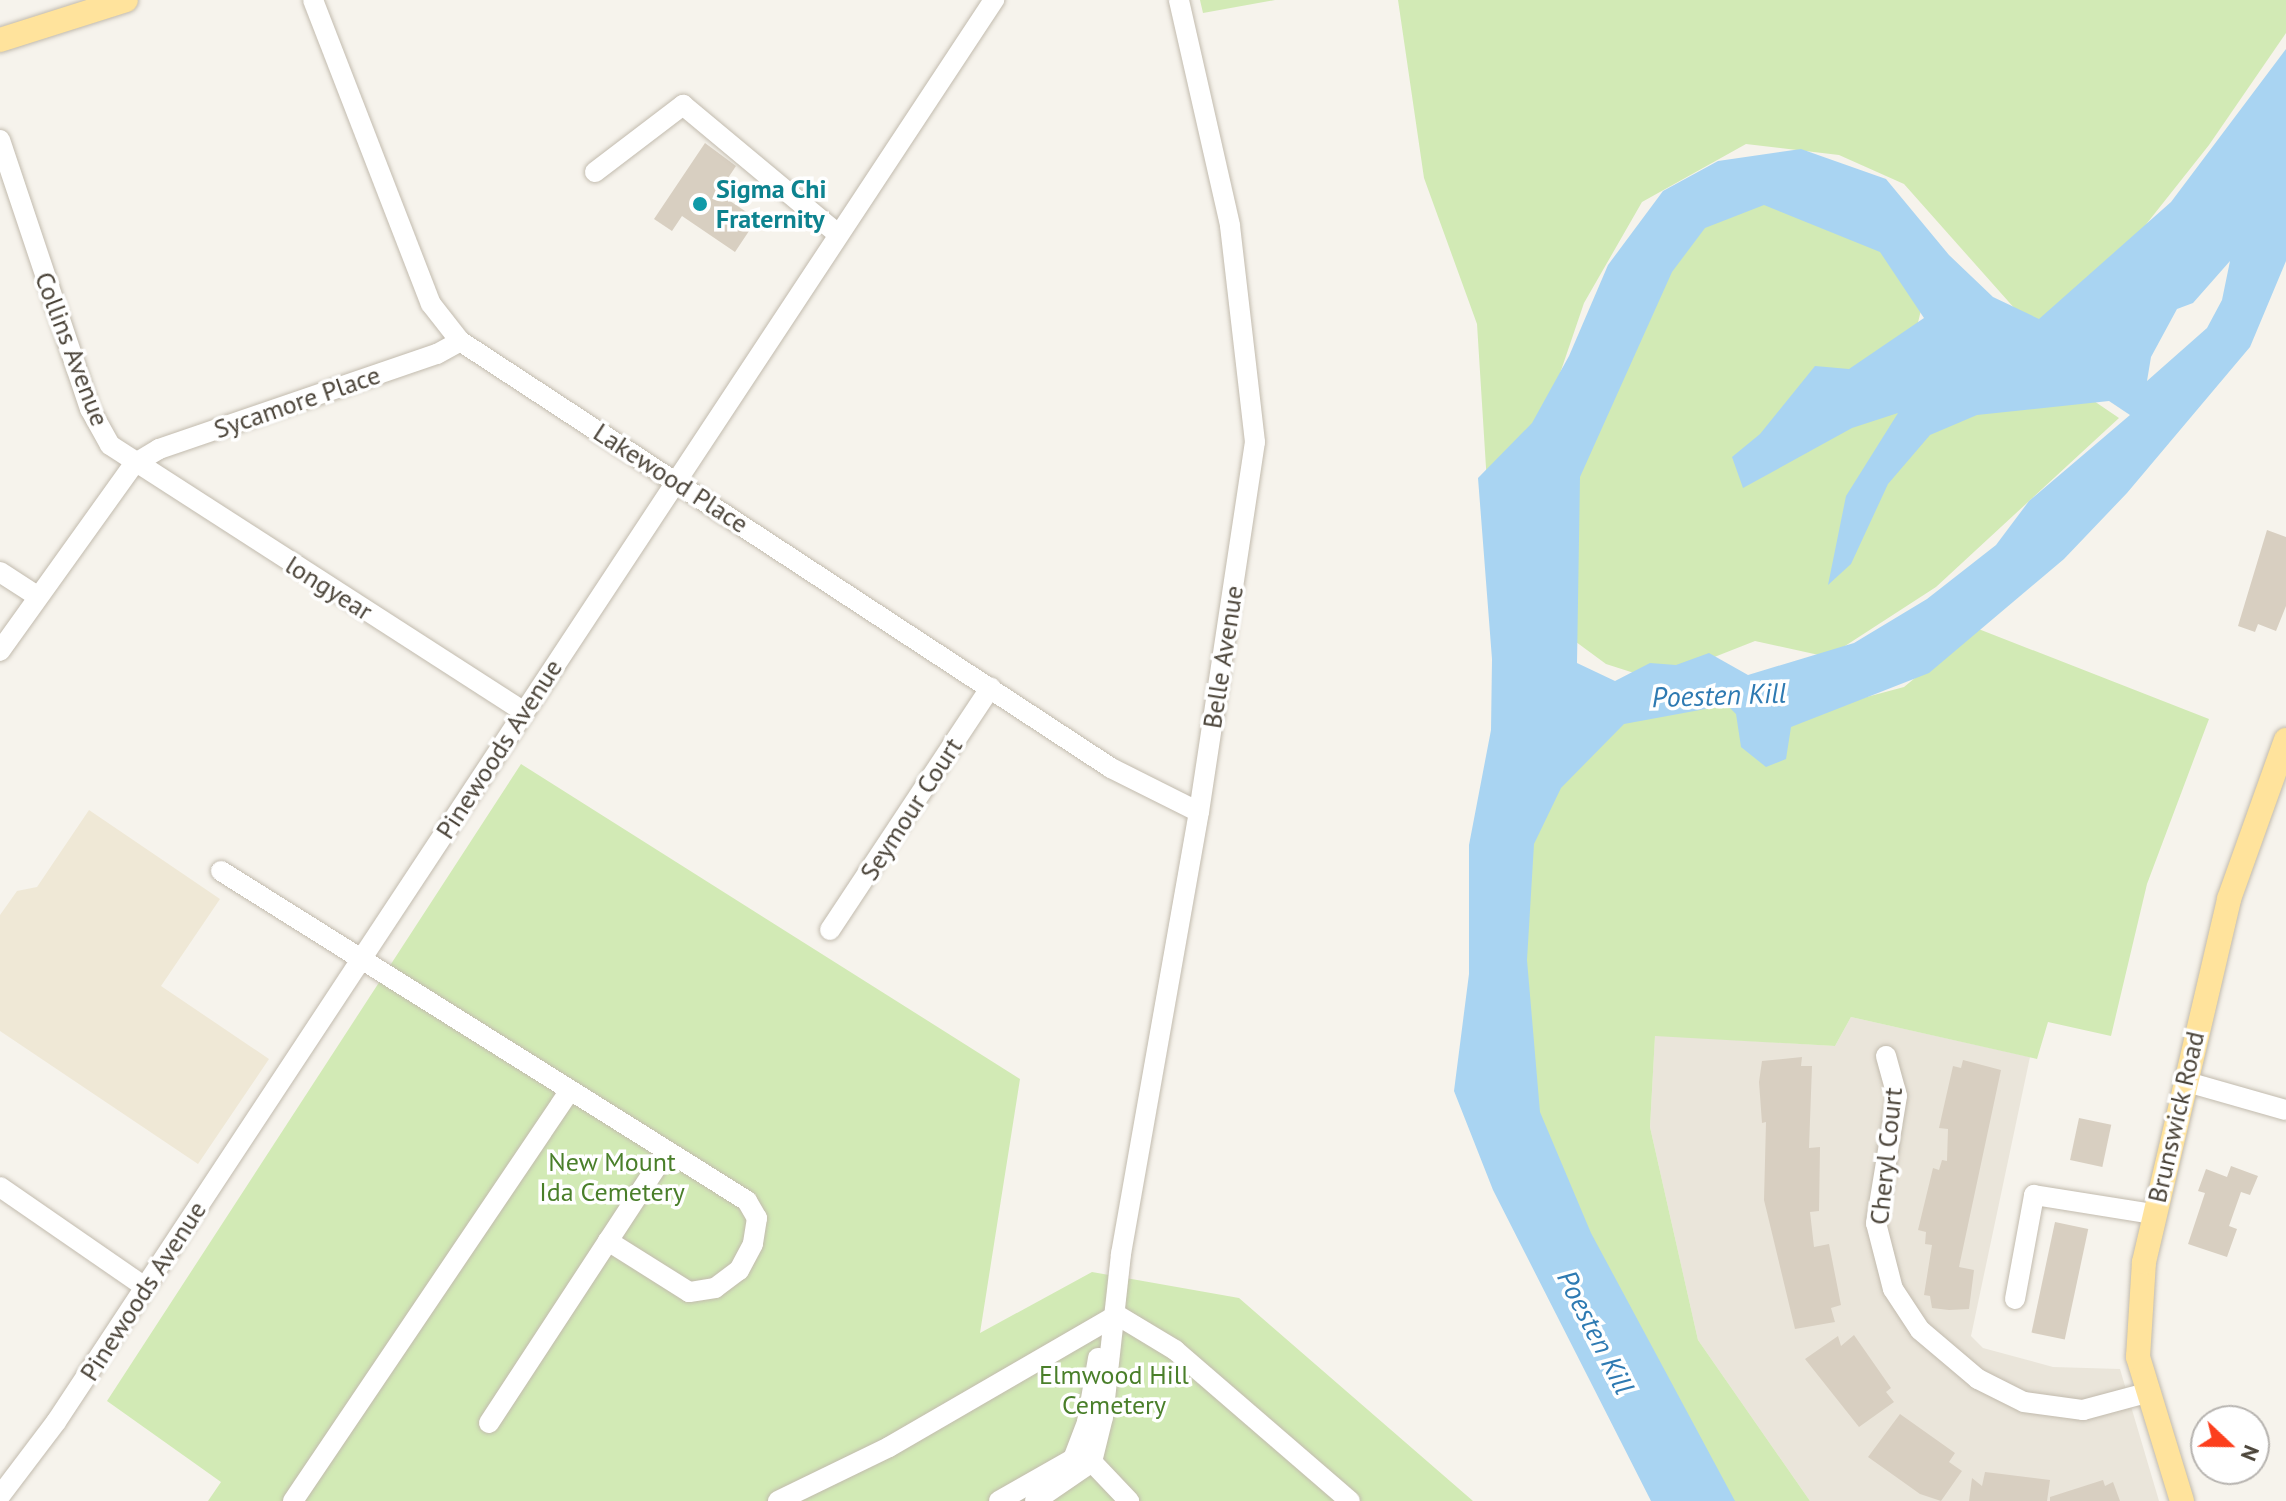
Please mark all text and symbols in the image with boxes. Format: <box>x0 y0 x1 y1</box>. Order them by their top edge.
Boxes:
place label: Sigma Chi Fraternity <box>716 173 827 234</box>
marker: Sigma Chi Fraternity <box>691 195 709 213</box>
street label: Collins Avenue <box>28 267 116 431</box>
street label: Sycamore Place <box>210 359 384 445</box>
street label: Lakewood Place <box>588 416 754 540</box>
street label: longyear <box>280 549 378 627</box>
street label: Belle Avenue <box>1196 583 1250 731</box>
street label: Pinewoods Avenue <box>429 653 569 845</box>
water label: Poesten Kill <box>1651 676 1787 714</box>
street label: Seymour Court <box>853 732 969 886</box>
street label: Brunswick Road <box>2141 1028 2211 1206</box>
street label: Cheryl Court <box>1863 1086 1909 1226</box>
park label: New Mount Ida Cemetery <box>539 1146 685 1208</box>
street label: Pinewoods Avenue <box>73 1195 213 1387</box>
water label: Poesten Kill <box>1550 1264 1642 1400</box>
park label: Elmwood Hill Cemetery <box>1039 1359 1189 1420</box>
north arrow <box>2190 1405 2270 1485</box>
text: N <box>2235 1441 2266 1465</box>

